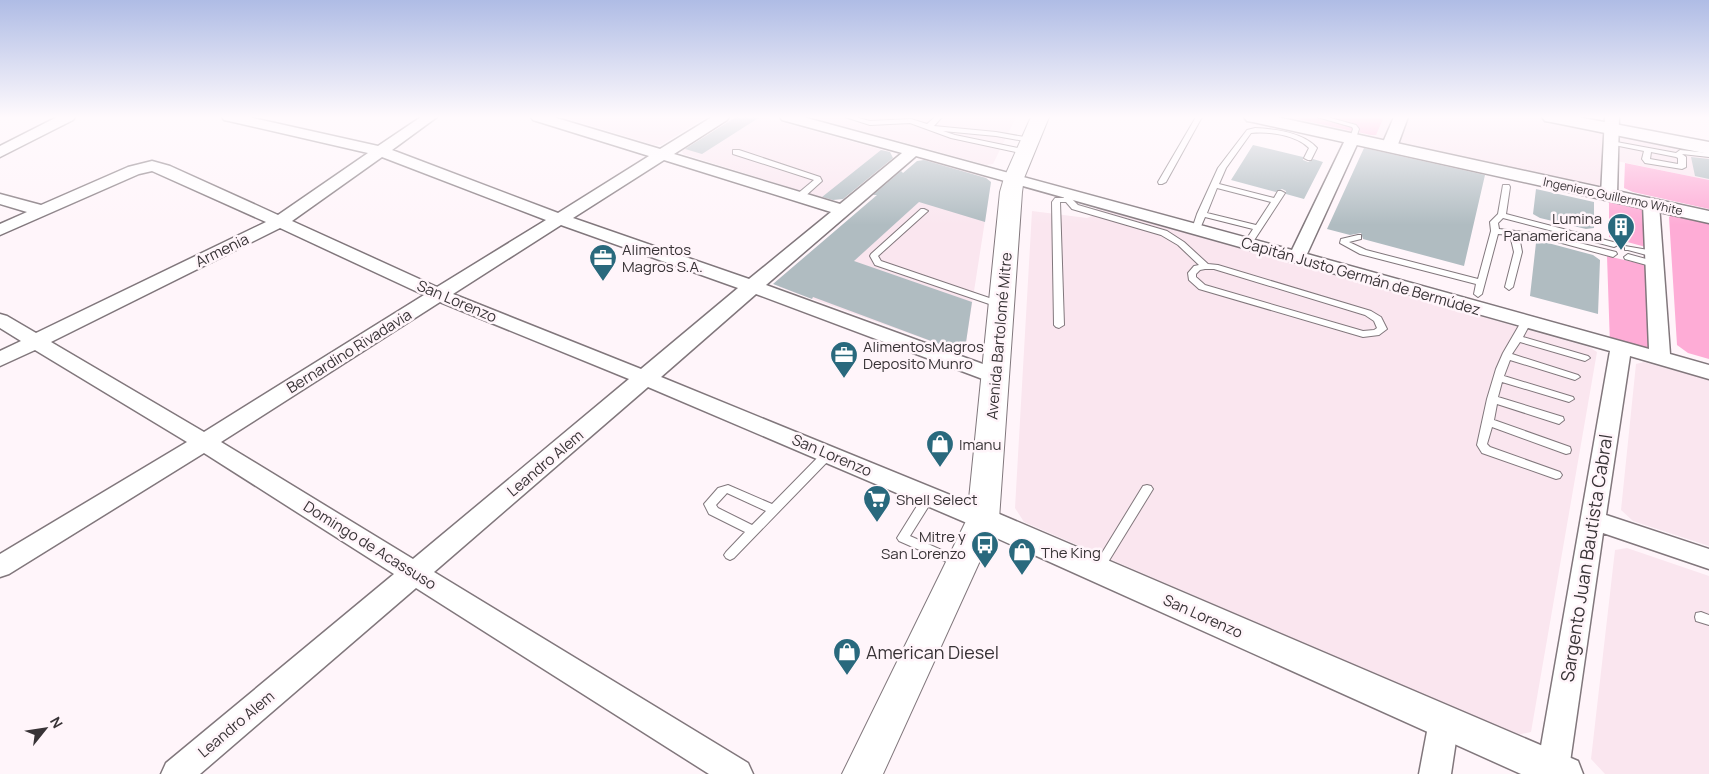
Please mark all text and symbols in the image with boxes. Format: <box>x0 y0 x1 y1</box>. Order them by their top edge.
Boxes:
street label: Ingeniero Guillermo White <box>1542 173 1684 219</box>
place label: Lumina Panamericana <box>1504 208 1602 246</box>
building icon: Lumina Panamericana <box>1606 212 1636 251</box>
street label: Armenia <box>192 228 252 272</box>
street label: Capitán Justo Germán de Bermúdez <box>1239 232 1483 320</box>
place label: Alimentos Magros S.A. <box>622 239 703 277</box>
office icon: Alimentos Magros S.A. <box>588 243 618 282</box>
street label: Avenida Bartolomé Mitre <box>981 251 1017 421</box>
street label: San Lorenzo <box>414 275 500 327</box>
street label: Bernardino Rivadavia <box>282 304 416 398</box>
place label: AlimentosMagros Deposito Munro <box>863 336 984 374</box>
office icon: AlimentosMagros Deposito Munro <box>829 340 859 379</box>
street label: Leandro Alem <box>502 425 588 501</box>
street label: San Lorenzo <box>789 429 875 481</box>
shop icon: Imanu <box>925 429 955 468</box>
street label: Sargento Juan Bautista Cabral <box>1555 432 1617 684</box>
place label: Imanu <box>959 434 1001 455</box>
supermarket icon: Shell Select <box>862 484 892 523</box>
place label: Shell Select <box>896 489 978 510</box>
street label: Domingo de Acassuso <box>300 496 441 595</box>
place label: Mitre y San Lorenzo <box>881 526 966 564</box>
bus stop icon: Mitre y San Lorenzo <box>970 530 1000 569</box>
shop icon: The King <box>1007 537 1037 576</box>
place label: The King <box>1041 542 1101 563</box>
street label: San Lorenzo <box>1160 589 1246 643</box>
shop icon: American Diesel <box>832 637 862 676</box>
place label: American Diesel <box>866 640 999 664</box>
street label: Leandro Alem <box>193 686 279 762</box>
north arrow <box>20 704 70 754</box>
text: N <box>46 713 67 731</box>

